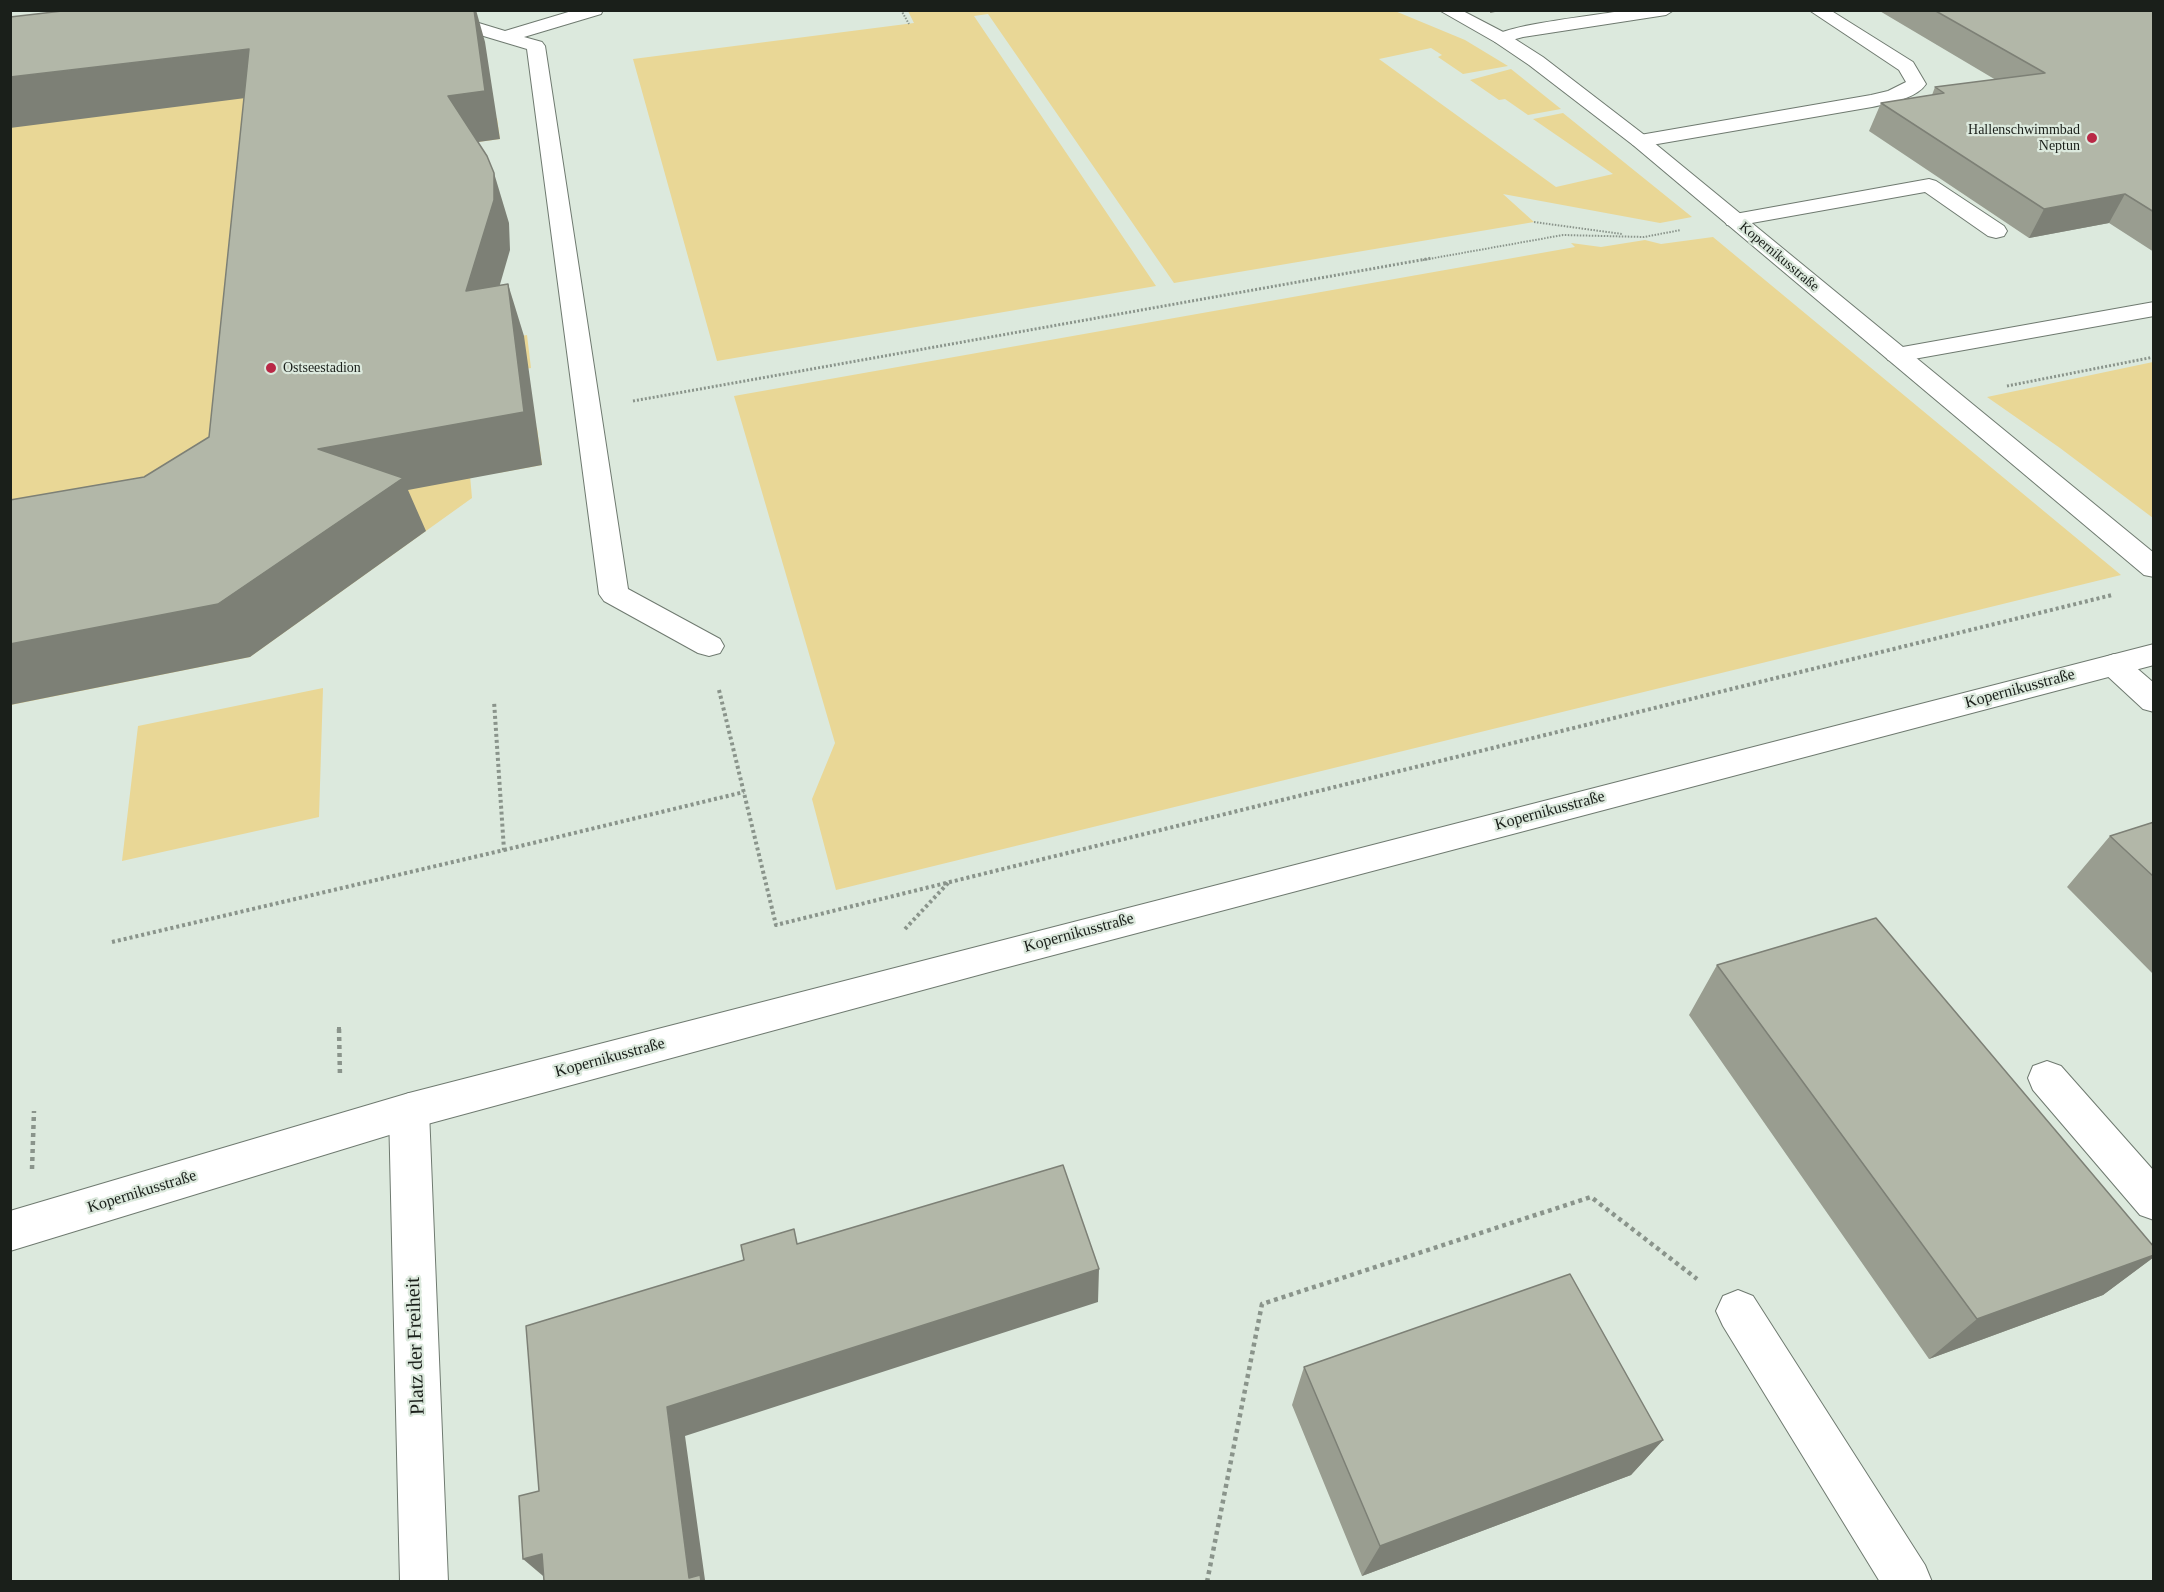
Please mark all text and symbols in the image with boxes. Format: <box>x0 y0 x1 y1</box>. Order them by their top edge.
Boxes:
place label: Hallenschwimmbad Neptun <box>1968 122 2080 154</box>
marker: Hallenschwimmbad Neptun <box>2085 131 2099 145</box>
street label: Kopernikusstraße <box>1736 219 1822 295</box>
place label: Ostseestadion <box>283 360 361 376</box>
marker: Ostseestadion <box>264 361 278 375</box>
street label: Kopernikusstraße <box>1963 665 2077 713</box>
street label: Kopernikusstraße <box>1493 787 1607 835</box>
street label: Kopernikusstraße <box>1022 909 1136 957</box>
street label: Kopernikusstraße <box>553 1034 667 1082</box>
street label: Kopernikusstraße <box>85 1166 199 1218</box>
street label: Platz der Freiheit <box>402 1277 430 1415</box>

